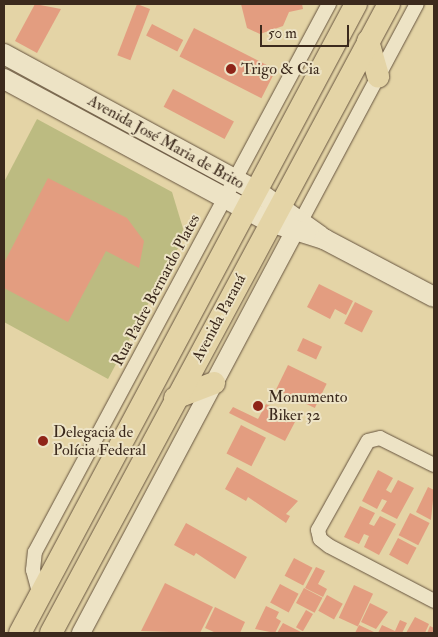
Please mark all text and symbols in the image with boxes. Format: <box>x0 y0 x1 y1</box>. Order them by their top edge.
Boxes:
scale bar <box>263 15 352 47</box>
text: 50 m <box>268 24 297 43</box>
place label: Trigo & Cia <box>241 59 319 79</box>
marker: Trigo & Cia <box>225 63 237 75</box>
street label: Avenida José Maria de Brito <box>84 91 248 193</box>
street label: Rua Padre Bernardo Plates <box>108 211 204 369</box>
street label: Avenida Paraná <box>188 271 250 365</box>
place label: Monumento Biker 32 <box>268 387 347 425</box>
marker: Monumento Biker 32 <box>252 400 264 412</box>
place label: Delegacia de Polícia Federal <box>53 422 146 460</box>
marker: Delegacia de Polícia Federal <box>37 435 49 447</box>

